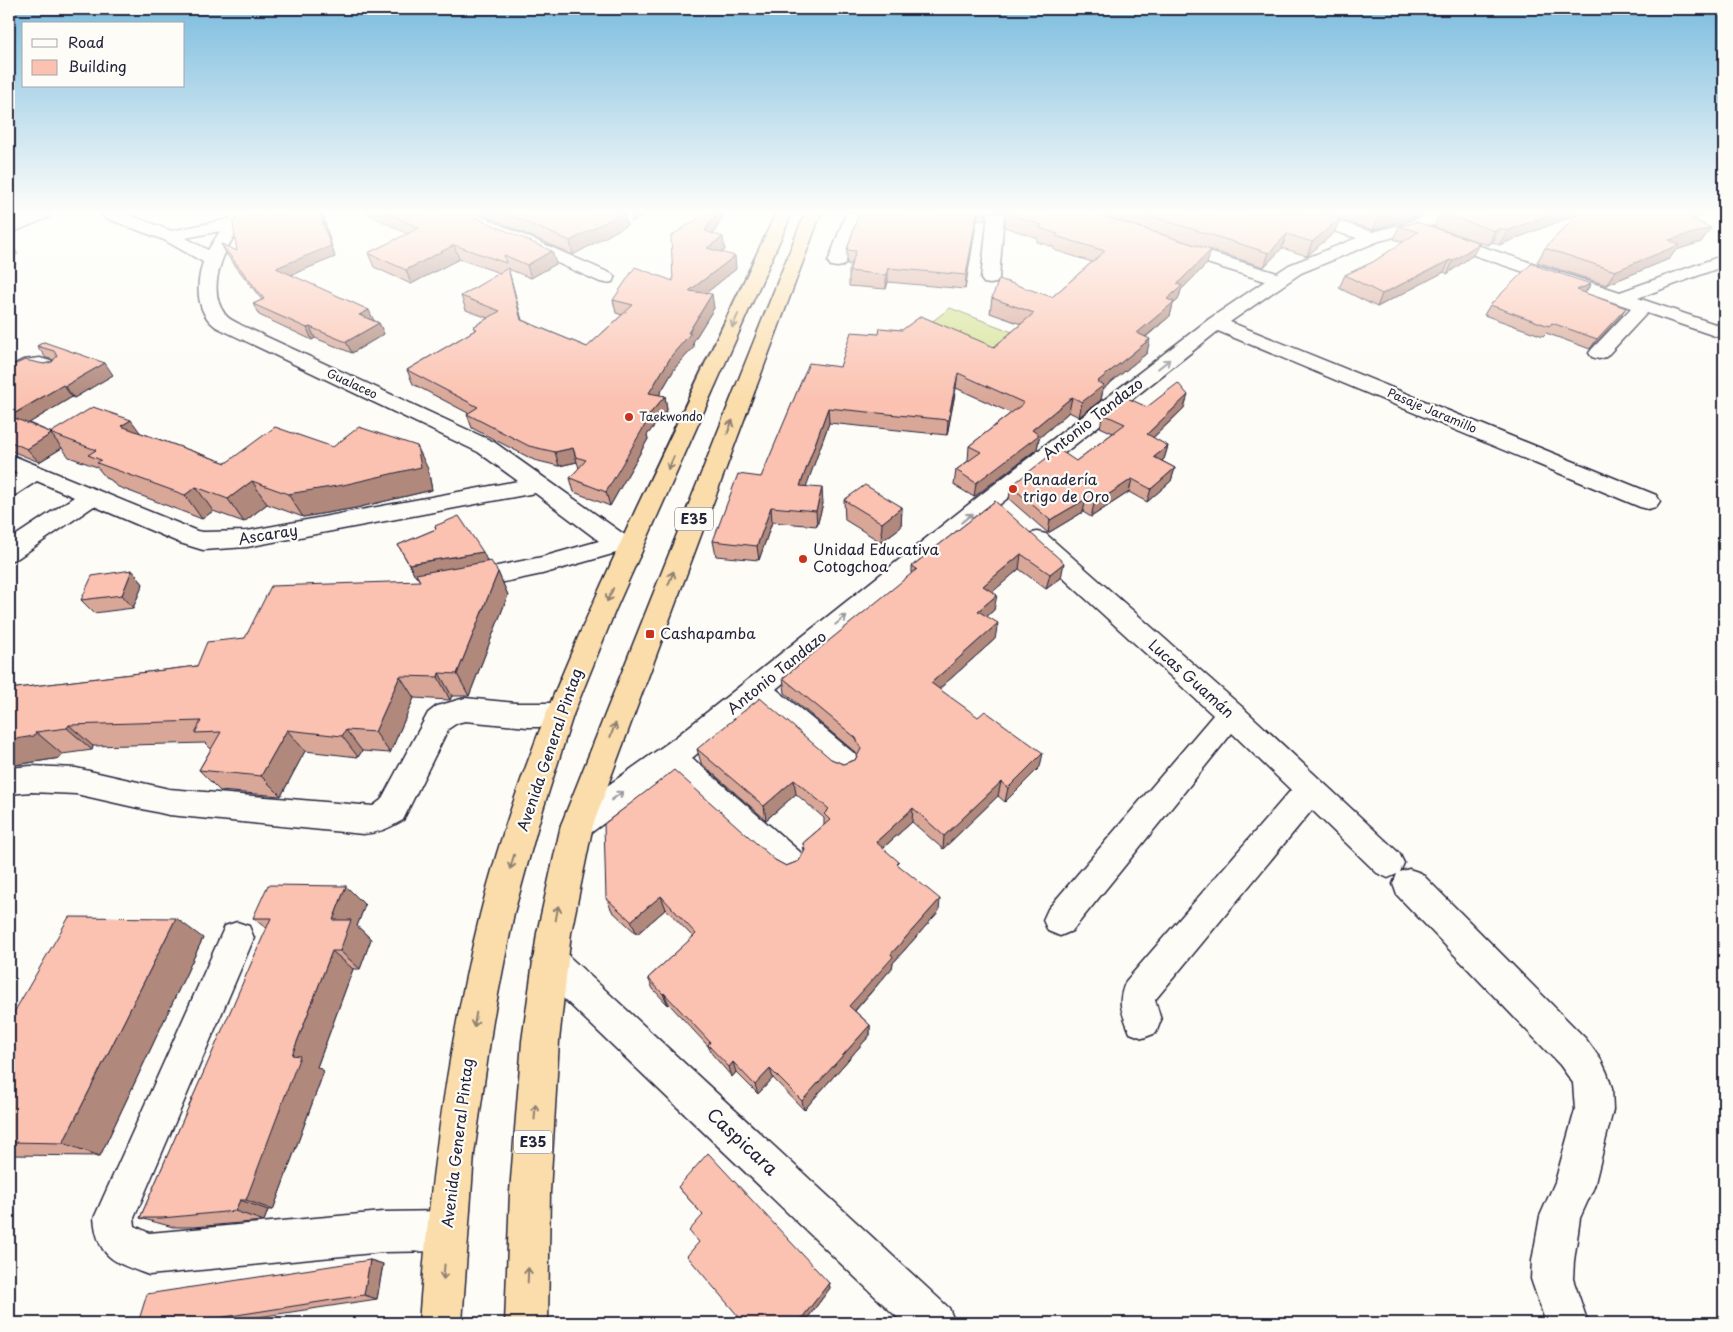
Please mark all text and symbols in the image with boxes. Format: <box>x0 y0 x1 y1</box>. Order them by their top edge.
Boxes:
legend <box>22 22 185 88</box>
text: Road <box>68 30 104 53</box>
text: Building <box>68 54 127 77</box>
one-way arrow <box>730 313 739 328</box>
one-way arrow <box>1157 358 1170 369</box>
street label: Gualaceo <box>324 363 381 403</box>
street label: Antonio Tandazo <box>1037 371 1147 464</box>
street label: Pasaje Jaramillo <box>1385 383 1480 437</box>
place label: Taekwondo <box>639 407 703 425</box>
marker: Taekwondo <box>623 411 635 423</box>
one-way arrow <box>726 420 735 435</box>
one-way arrow <box>665 455 675 470</box>
place label: Panadería trigo de Oro <box>1023 467 1109 507</box>
marker: Panadería trigo de Oro <box>1007 483 1019 495</box>
road number: E35 <box>675 508 713 530</box>
one-way arrow <box>961 513 974 524</box>
street label: Ascaray <box>236 517 299 550</box>
place label: Unidad Educativa Cotogchoa <box>813 537 939 577</box>
marker: Unidad Educativa Cotogchoa <box>797 553 809 565</box>
one-way arrow <box>667 571 676 587</box>
one-way arrow <box>604 587 614 602</box>
one-way arrow <box>834 615 847 626</box>
place label: Cashapamba <box>660 621 756 644</box>
street label: Antonio Tandazo <box>721 625 831 719</box>
marker: Cashapamba <box>644 628 656 640</box>
street label: Lucas Guamán <box>1144 633 1240 723</box>
street label: Avenida General Pintag <box>510 665 587 834</box>
one-way arrow <box>609 723 618 738</box>
one-way arrow <box>610 791 624 801</box>
one-way arrow <box>506 854 516 870</box>
one-way arrow <box>553 905 563 921</box>
one-way arrow <box>469 1012 479 1028</box>
street label: Avenida General Pintag <box>435 1057 478 1229</box>
street label: Caspicara <box>701 1101 785 1182</box>
one-way arrow <box>530 1104 539 1120</box>
road number: E35 <box>514 1130 552 1154</box>
one-way arrow <box>439 1264 448 1280</box>
one-way arrow <box>523 1267 532 1283</box>

